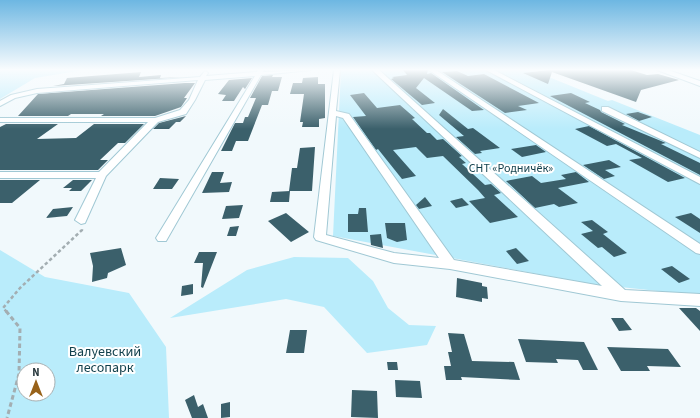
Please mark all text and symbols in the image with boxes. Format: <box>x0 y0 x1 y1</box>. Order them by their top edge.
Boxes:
park label: СНТ «Родничёк» <box>469 160 553 177</box>
park label: Валуевский лесопарк <box>69 342 141 378</box>
north arrow <box>16 362 56 402</box>
text: N <box>32 365 40 380</box>

